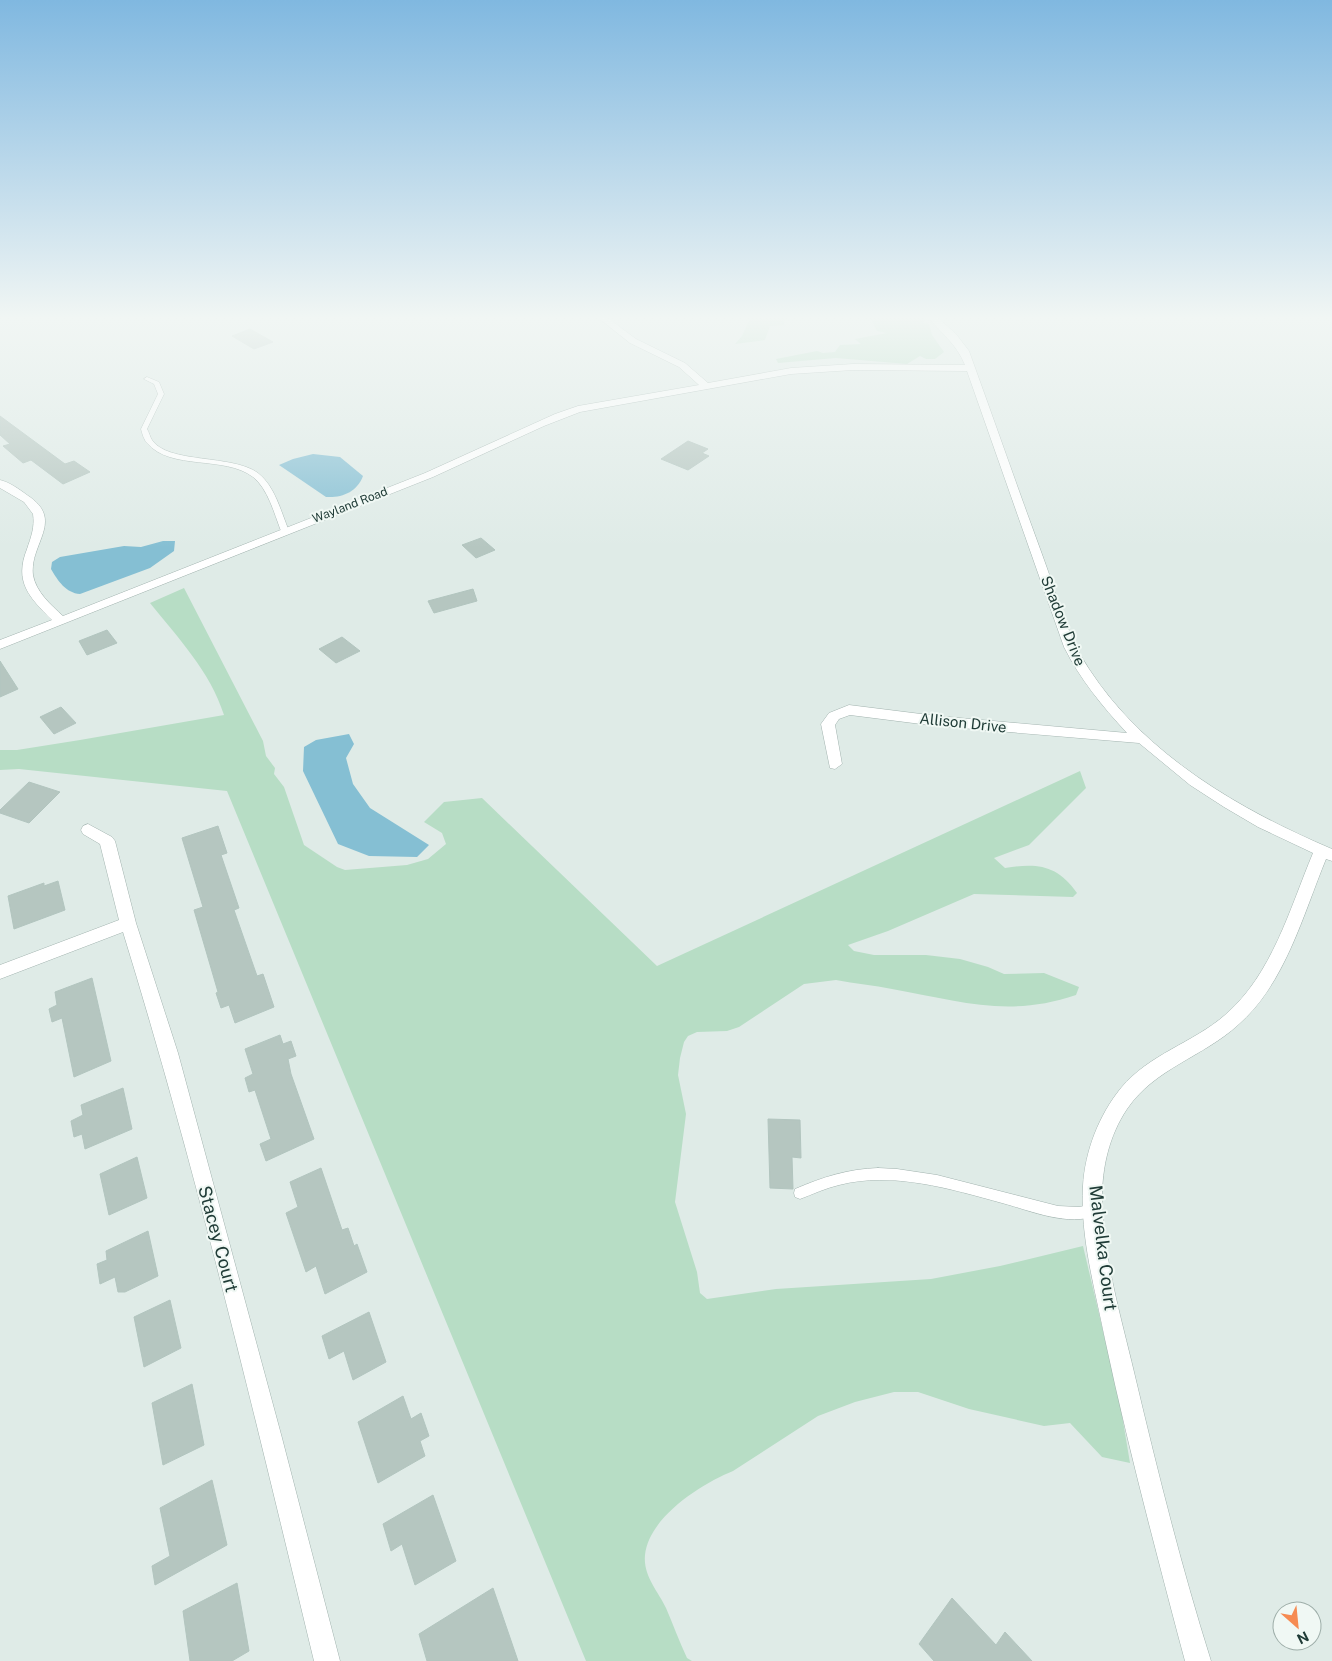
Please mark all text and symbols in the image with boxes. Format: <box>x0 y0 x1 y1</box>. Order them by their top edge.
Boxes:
street label: Wayland Road <box>310 484 390 526</box>
street label: Shadow Drive <box>1038 573 1089 668</box>
street label: Allison Drive <box>919 709 1007 736</box>
street label: Stacey Court <box>194 1183 243 1294</box>
street label: Malvelka Court <box>1085 1184 1122 1312</box>
north arrow <box>1272 1601 1322 1651</box>
text: N <box>1294 1628 1311 1647</box>

